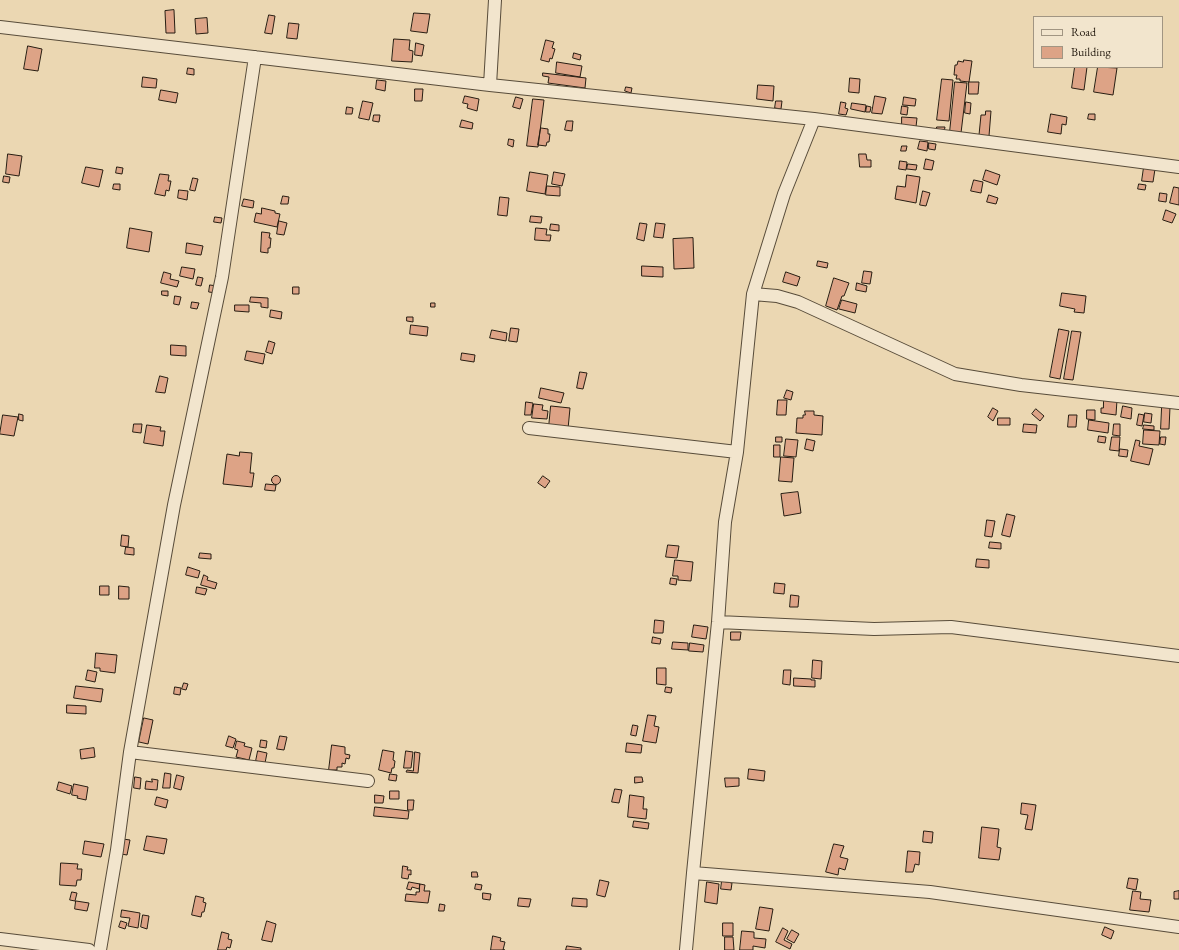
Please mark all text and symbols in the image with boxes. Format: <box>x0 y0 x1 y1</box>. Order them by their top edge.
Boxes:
legend <box>1033 16 1163 68</box>
text: Road <box>1071 24 1096 40</box>
text: Building <box>1071 44 1111 60</box>

